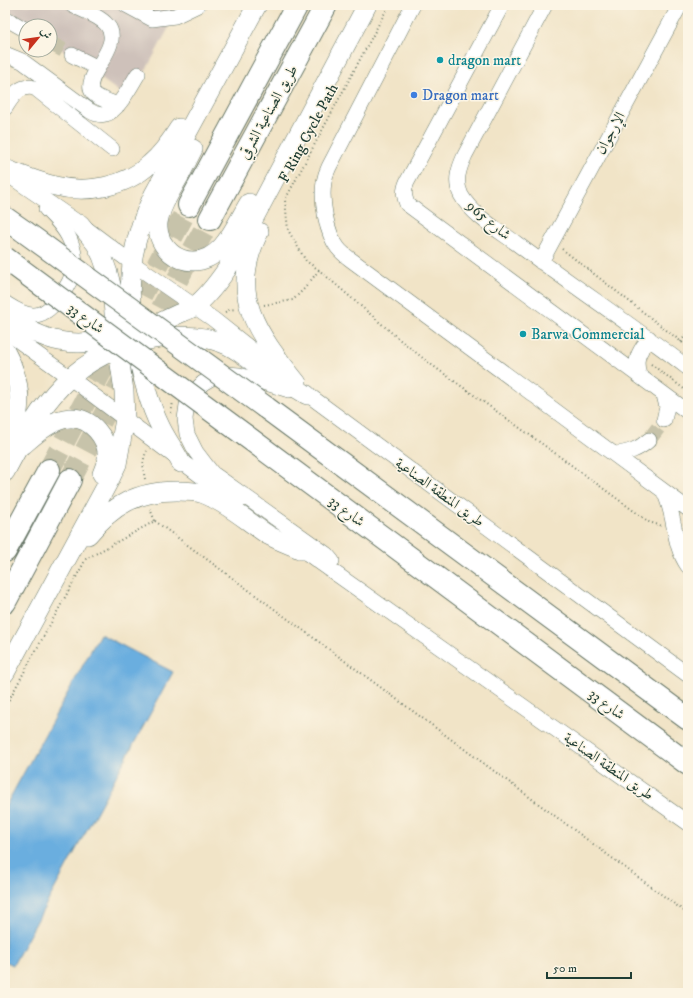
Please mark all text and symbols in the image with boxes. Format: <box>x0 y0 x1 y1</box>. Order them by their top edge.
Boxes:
north arrow <box>18 18 58 58</box>
text: ش <box>37 25 55 42</box>
place label: dragon mart <box>448 51 521 70</box>
marker: dragon mart <box>435 55 445 65</box>
street label: طريق الصناعية الشرقي <box>235 62 304 164</box>
street label: F Ring Cycle Path <box>274 80 343 186</box>
place label: Dragon mart <box>422 86 499 105</box>
marker: Dragon mart <box>409 90 419 100</box>
street label: الإرجوان <box>591 109 631 158</box>
street label: شارع 965 <box>460 196 515 247</box>
street label: شارع 33 <box>62 299 108 340</box>
place label: Barwa Commercial <box>531 325 645 344</box>
marker: Barwa Commercial <box>518 329 528 339</box>
street label: طريق المنطقة الصناعية <box>391 454 488 531</box>
street label: شارع 33 <box>323 492 369 534</box>
street label: شارع 33 <box>583 685 629 727</box>
street label: طريق المنطقة الصناعية <box>560 728 658 805</box>
scale bar <box>547 954 631 980</box>
text: 50 m <box>553 961 577 976</box>

